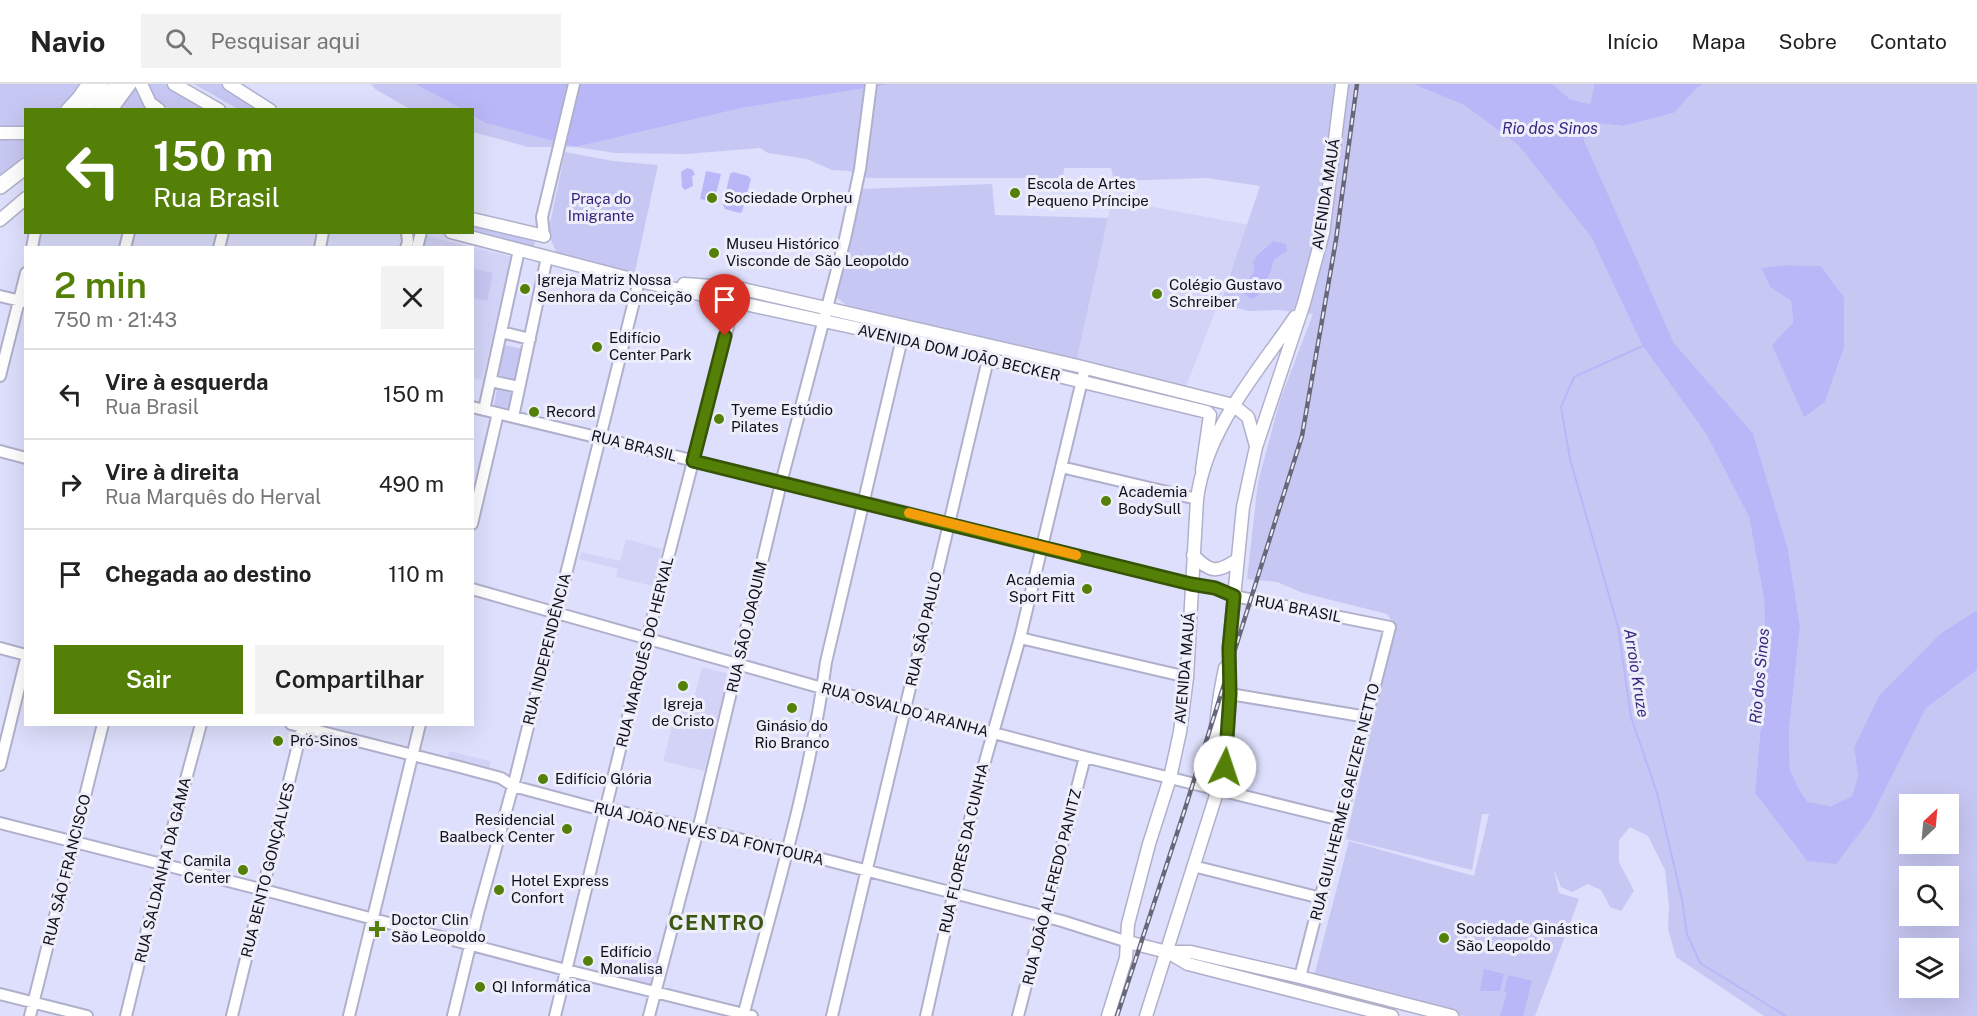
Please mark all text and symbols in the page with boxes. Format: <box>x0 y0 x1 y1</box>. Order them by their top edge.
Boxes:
search box <box>141 14 561 68</box>
text: Navio <box>30 25 105 58</box>
icon: search <box>162 25 195 58</box>
text: Pesquisar aqui <box>210 28 360 54</box>
text: Início <box>1607 29 1658 54</box>
text: Mapa <box>1691 29 1746 54</box>
text: Sobre <box>1779 29 1837 54</box>
text: Contato <box>1870 29 1947 54</box>
water label: Rio dos Sinos <box>1502 119 1598 138</box>
text: 150 m <box>153 131 273 180</box>
icon: left <box>54 132 132 210</box>
street label: AVENIDA MAUÁ <box>1308 137 1343 251</box>
place label: Escola de Artes Pequeno Príncipe <box>1027 175 1149 209</box>
text: Rua Brasil <box>153 181 280 213</box>
marker: Escola de Artes Pequeno Príncipe <box>1008 186 1022 200</box>
place label: Sociedade Orpheu <box>724 189 853 206</box>
park label: Praça do Imigrante <box>568 190 634 224</box>
marker: Sociedade Orpheu <box>705 191 719 205</box>
place label: Museu Histórico Visconde de São Leopoldo <box>726 235 909 269</box>
marker: Museu Histórico Visconde de São Leopoldo <box>707 246 721 260</box>
text: 2 min <box>54 264 147 306</box>
button: close <box>381 266 444 329</box>
place label: Igreja Matriz Nossa Senhora da Conceição <box>537 271 692 305</box>
pin <box>699 274 750 336</box>
place label: Colégio Gustavo Schreiber <box>1169 276 1282 310</box>
marker: Igreja Matriz Nossa Senhora da Conceição <box>518 282 532 296</box>
icon: arrive <box>708 283 741 316</box>
marker: Colégio Gustavo Schreiber <box>1150 287 1164 301</box>
text: 750 m · 21:43 <box>54 308 177 332</box>
street label: AVENIDA DOM JOÃO BECKER <box>856 321 1062 384</box>
place label: Edifício Center Park <box>609 329 692 363</box>
marker: Edifício Center Park <box>590 340 604 354</box>
text: Vire à esquerda <box>105 369 269 395</box>
icon: left <box>54 378 87 411</box>
text: 150 m <box>383 381 444 407</box>
text: Rua Brasil <box>105 395 199 419</box>
place label: Tyeme Estúdio Pilates <box>731 401 833 435</box>
place label: Record <box>546 403 596 420</box>
marker: Record <box>527 405 541 419</box>
marker: Tyeme Estúdio Pilates <box>712 412 726 426</box>
street label: RUA BRASIL <box>589 427 679 464</box>
text: Vire à direita <box>105 459 239 485</box>
icon: right <box>54 468 87 501</box>
text: 490 m <box>379 471 444 497</box>
place label: Academia BodySull <box>1118 483 1187 517</box>
text: Rua Marquês do Herval <box>105 485 321 509</box>
marker: Academia BodySull <box>1099 494 1113 508</box>
street label: RUA MARQUÊS DO HERVAL <box>613 555 676 749</box>
icon: arrive <box>54 558 87 591</box>
street label: RUA SÃO JOAQUIM <box>723 560 770 694</box>
text: Chegada ao destino <box>105 561 311 587</box>
text: 110 m <box>388 561 444 587</box>
street label: RUA SÃO PAULO <box>902 570 945 688</box>
street label: RUA INDEPENDÊNCIA <box>519 571 574 727</box>
place label: Academia Sport Fitt <box>1006 571 1075 605</box>
marker: Academia Sport Fitt <box>1080 582 1094 596</box>
street label: RUA BRASIL <box>1253 592 1343 625</box>
street label: AVENIDA MAUÁ <box>1171 611 1198 725</box>
water label: Arroio Kruze <box>1620 627 1653 719</box>
water label: Rio dos Sinos <box>1746 627 1773 725</box>
button: Sair <box>54 645 243 714</box>
button: Compartilhar <box>255 645 444 714</box>
marker: Igreja de Cristo <box>676 679 690 693</box>
street label: RUA OSVALDO ARANHA <box>820 679 991 740</box>
street label: RUA GUILHERME GAEIZER NETTO <box>1307 681 1382 922</box>
place label: Igreja de Cristo <box>652 695 714 729</box>
marker: Ginásio do Rio Branco <box>785 701 799 715</box>
place label: Ginásio do Rio Branco <box>755 717 829 751</box>
place label: Pró-Sinos <box>290 732 358 749</box>
marker: Pró-Sinos <box>271 734 285 748</box>
position arrow <box>1193 735 1257 799</box>
street label: RUA FLORES DA CUNHA <box>936 761 991 935</box>
place label: Edifício Glória <box>555 770 652 787</box>
marker: Edifício Glória <box>536 772 550 786</box>
street label: RUA SALDANHA DA GAMA <box>131 775 194 965</box>
street label: RUA BENTO GONÇALVES <box>238 781 298 959</box>
street label: RUA JOÃO ALFREDO PANITZ <box>1019 787 1084 987</box>
street label: RUA SÃO FRANCISCO <box>39 792 94 947</box>
north arrow <box>1899 794 1959 854</box>
map controls <box>1899 794 1959 998</box>
street label: RUA JOÃO NEVES DA FONTOURA <box>592 799 826 868</box>
place label: Residencial Baalbeck Center <box>439 811 555 845</box>
marker: Residencial Baalbeck Center <box>560 822 574 836</box>
place label: Camila Center <box>183 852 231 886</box>
marker: Camila Center <box>236 863 250 877</box>
button: search <box>1899 866 1959 926</box>
place label: Hotel Express Confort <box>511 872 609 906</box>
marker: Hotel Express Confort <box>492 883 506 897</box>
district label: CENTRO <box>668 910 766 935</box>
place label: Doctor Clin São Leopoldo <box>391 911 486 945</box>
marker: Doctor Clin São Leopoldo <box>368 920 386 938</box>
place label: Sociedade Ginástica São Leopoldo <box>1456 920 1598 954</box>
marker: Sociedade Ginástica São Leopoldo <box>1437 931 1451 945</box>
button: layers <box>1899 938 1959 998</box>
place label: Edifício Monalisa <box>600 943 663 977</box>
marker: Edifício Monalisa <box>581 954 595 968</box>
place label: QI Informática <box>492 978 591 995</box>
marker: QI Informática <box>473 980 487 994</box>

